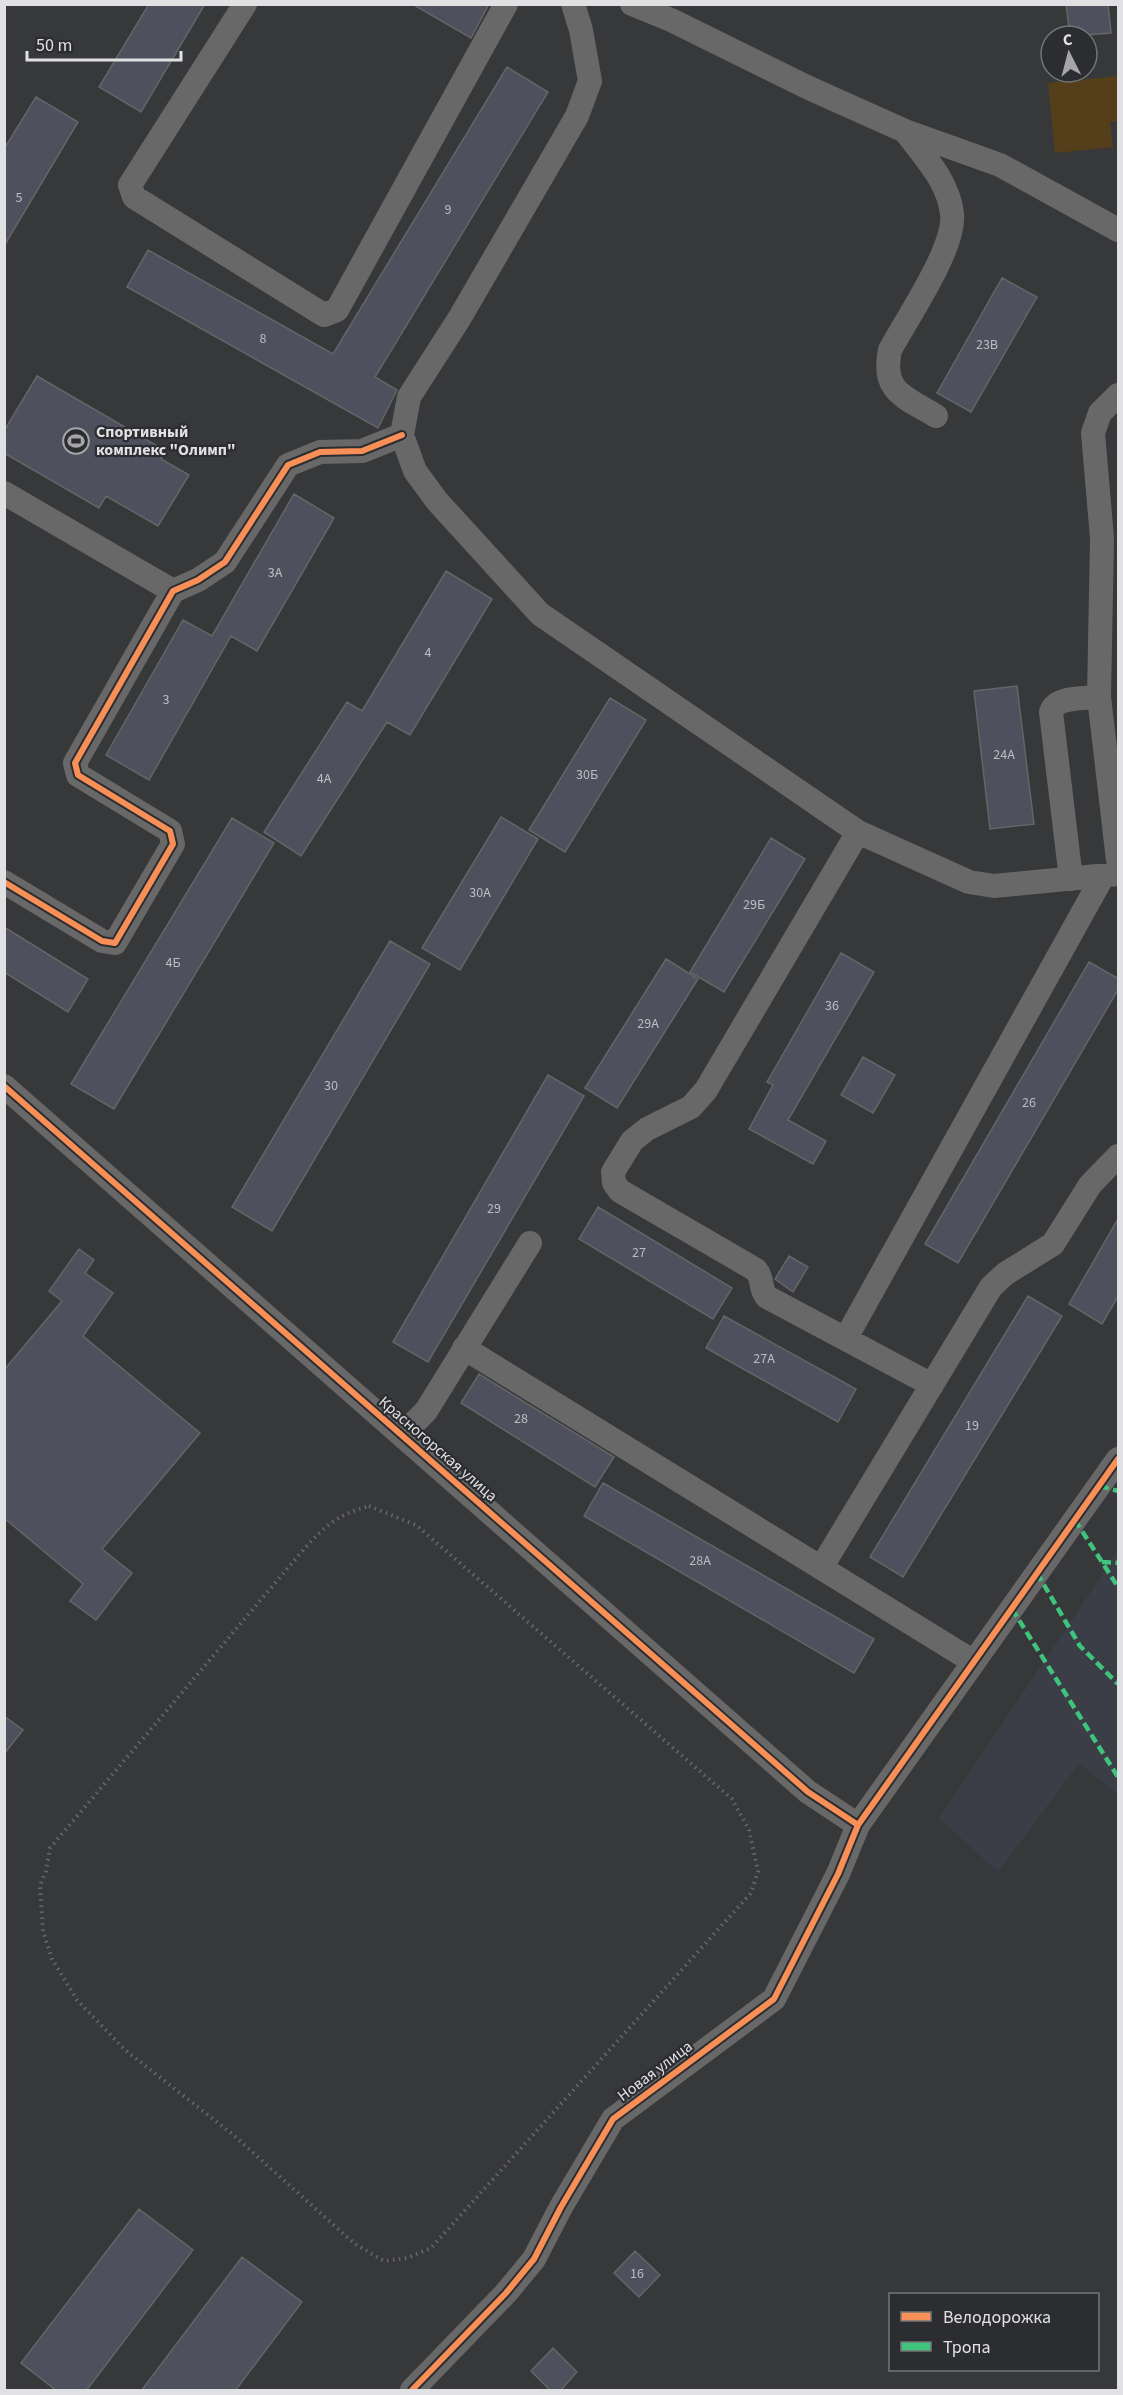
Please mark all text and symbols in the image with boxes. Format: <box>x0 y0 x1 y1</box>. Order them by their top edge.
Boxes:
scale bar <box>27 24 182 62</box>
north arrow <box>1039 24 1099 84</box>
text: С <box>1062 29 1073 52</box>
text: 50 m <box>36 33 72 58</box>
house number: 5 <box>16 188 23 208</box>
house number: 9 <box>445 200 452 220</box>
house number: 8 <box>260 329 267 349</box>
house number: 23В <box>976 335 998 355</box>
place label: Спортивный комплекс "Олимп" <box>96 421 236 461</box>
sports icon: Спортивный комплекс "Олимп" <box>61 426 91 456</box>
house number: 3А <box>268 563 283 583</box>
house number: 4 <box>425 643 432 663</box>
house number: 3 <box>163 690 170 710</box>
house number: 24А <box>993 745 1015 765</box>
house number: 30Б <box>576 765 598 785</box>
house number: 4А <box>317 769 332 789</box>
house number: 30А <box>469 883 491 903</box>
house number: 29Б <box>743 895 765 915</box>
house number: 4Б <box>165 953 181 973</box>
house number: 36 <box>825 996 839 1016</box>
house number: 29А <box>637 1014 659 1034</box>
house number: 30 <box>324 1076 338 1096</box>
house number: 26 <box>1022 1093 1036 1113</box>
house number: 29 <box>487 1199 501 1219</box>
house number: 27 <box>632 1243 646 1263</box>
house number: 27А <box>753 1349 775 1369</box>
street label: Красногорская улица <box>374 1391 502 1507</box>
house number: 28 <box>514 1409 528 1429</box>
house number: 19 <box>965 1416 979 1436</box>
house number: 28А <box>689 1551 711 1571</box>
street label: Новая улица <box>613 2036 697 2106</box>
house number: 16 <box>630 2264 644 2284</box>
legend <box>889 2293 1099 2371</box>
text: Велодорожка <box>943 2305 1051 2330</box>
text: Тропа <box>943 2335 991 2360</box>

